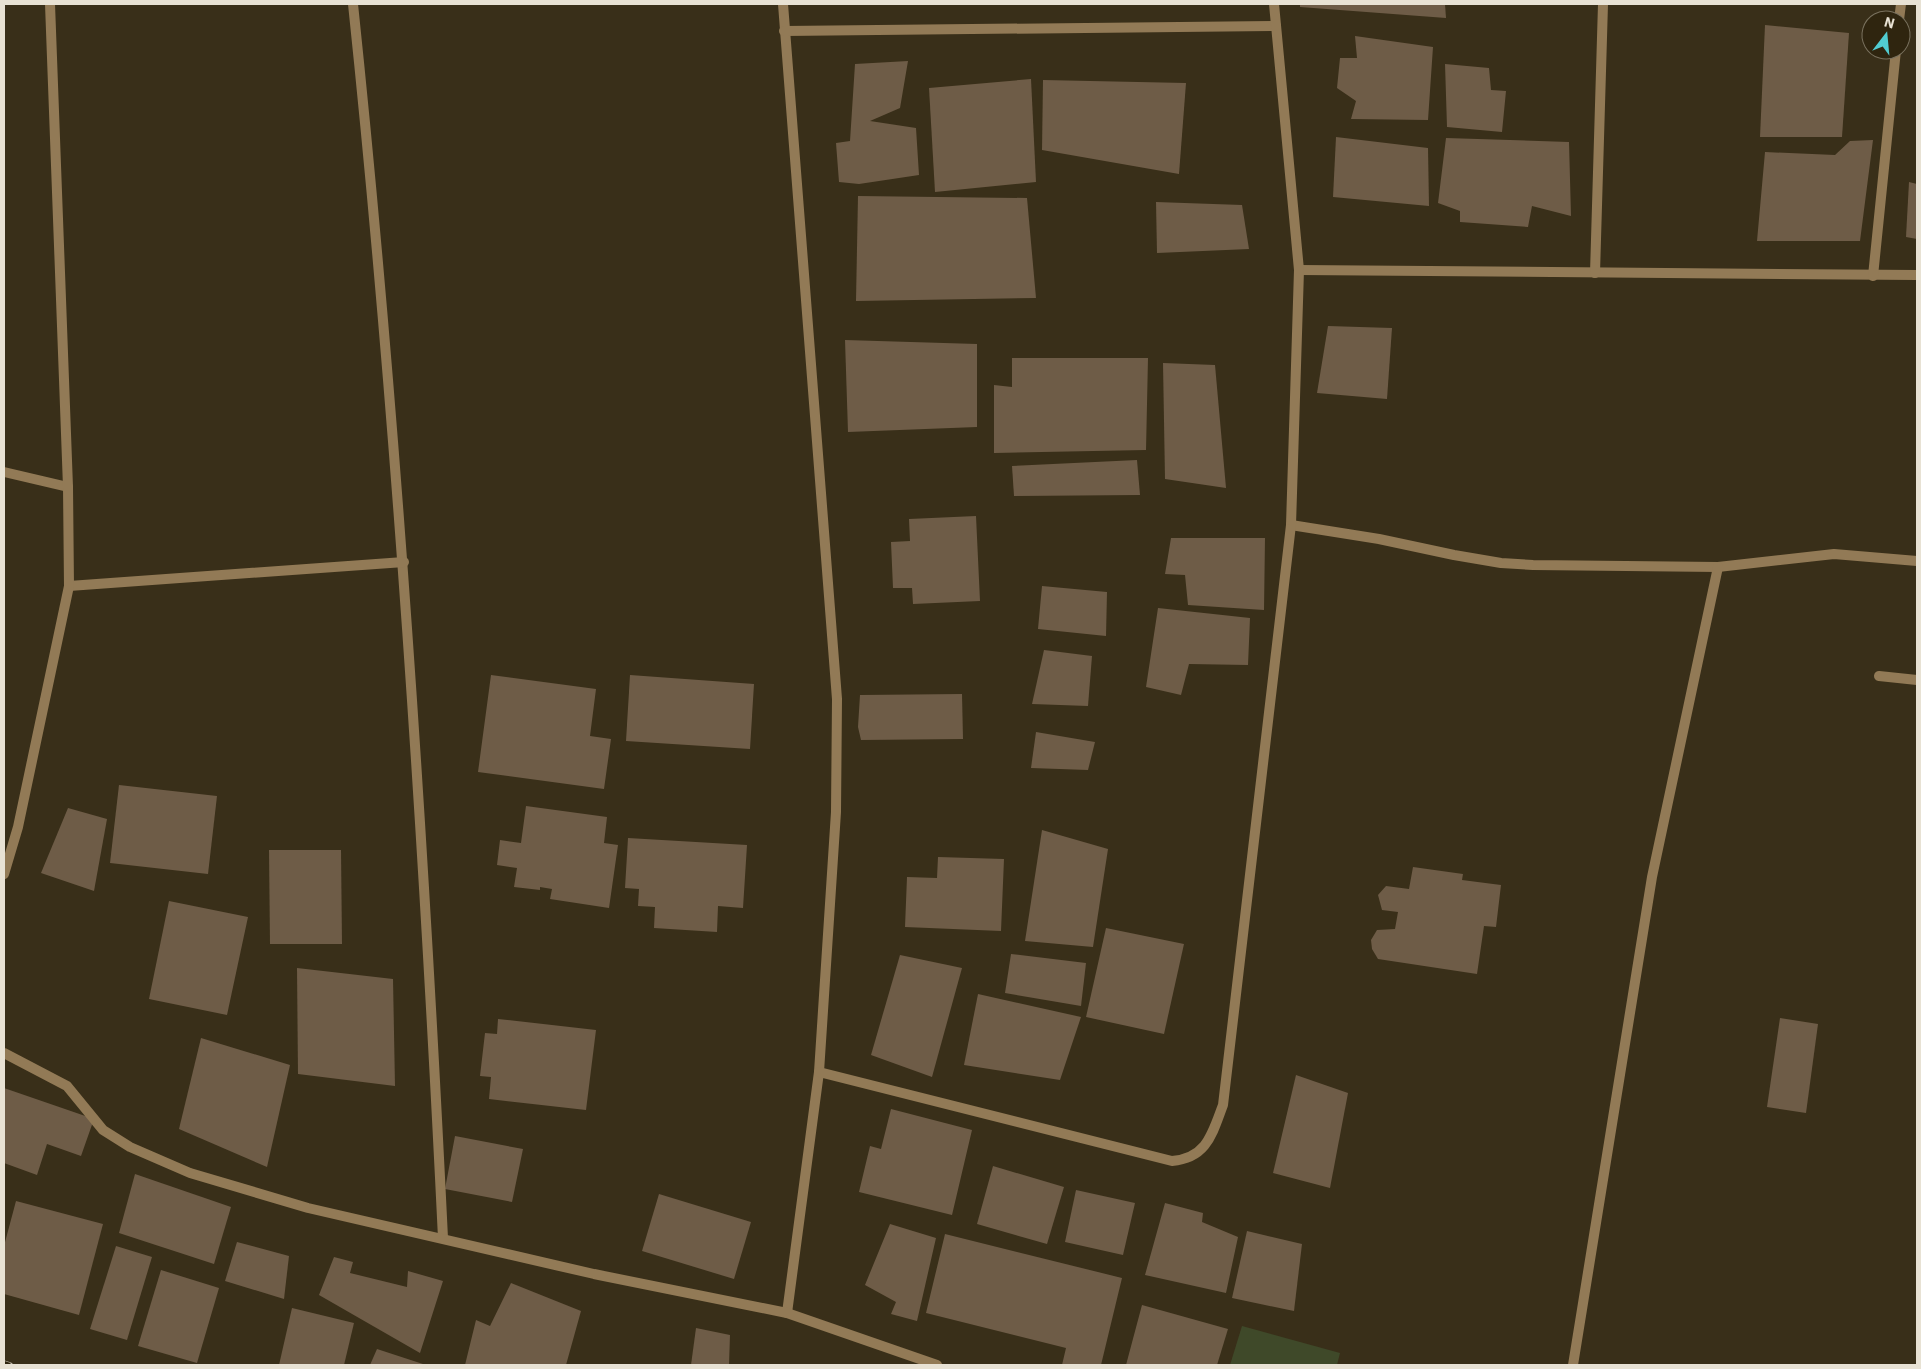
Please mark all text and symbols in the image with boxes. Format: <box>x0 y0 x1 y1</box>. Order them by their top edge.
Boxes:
north arrow <box>1861 10 1911 60</box>
text: N <box>1882 12 1897 33</box>

